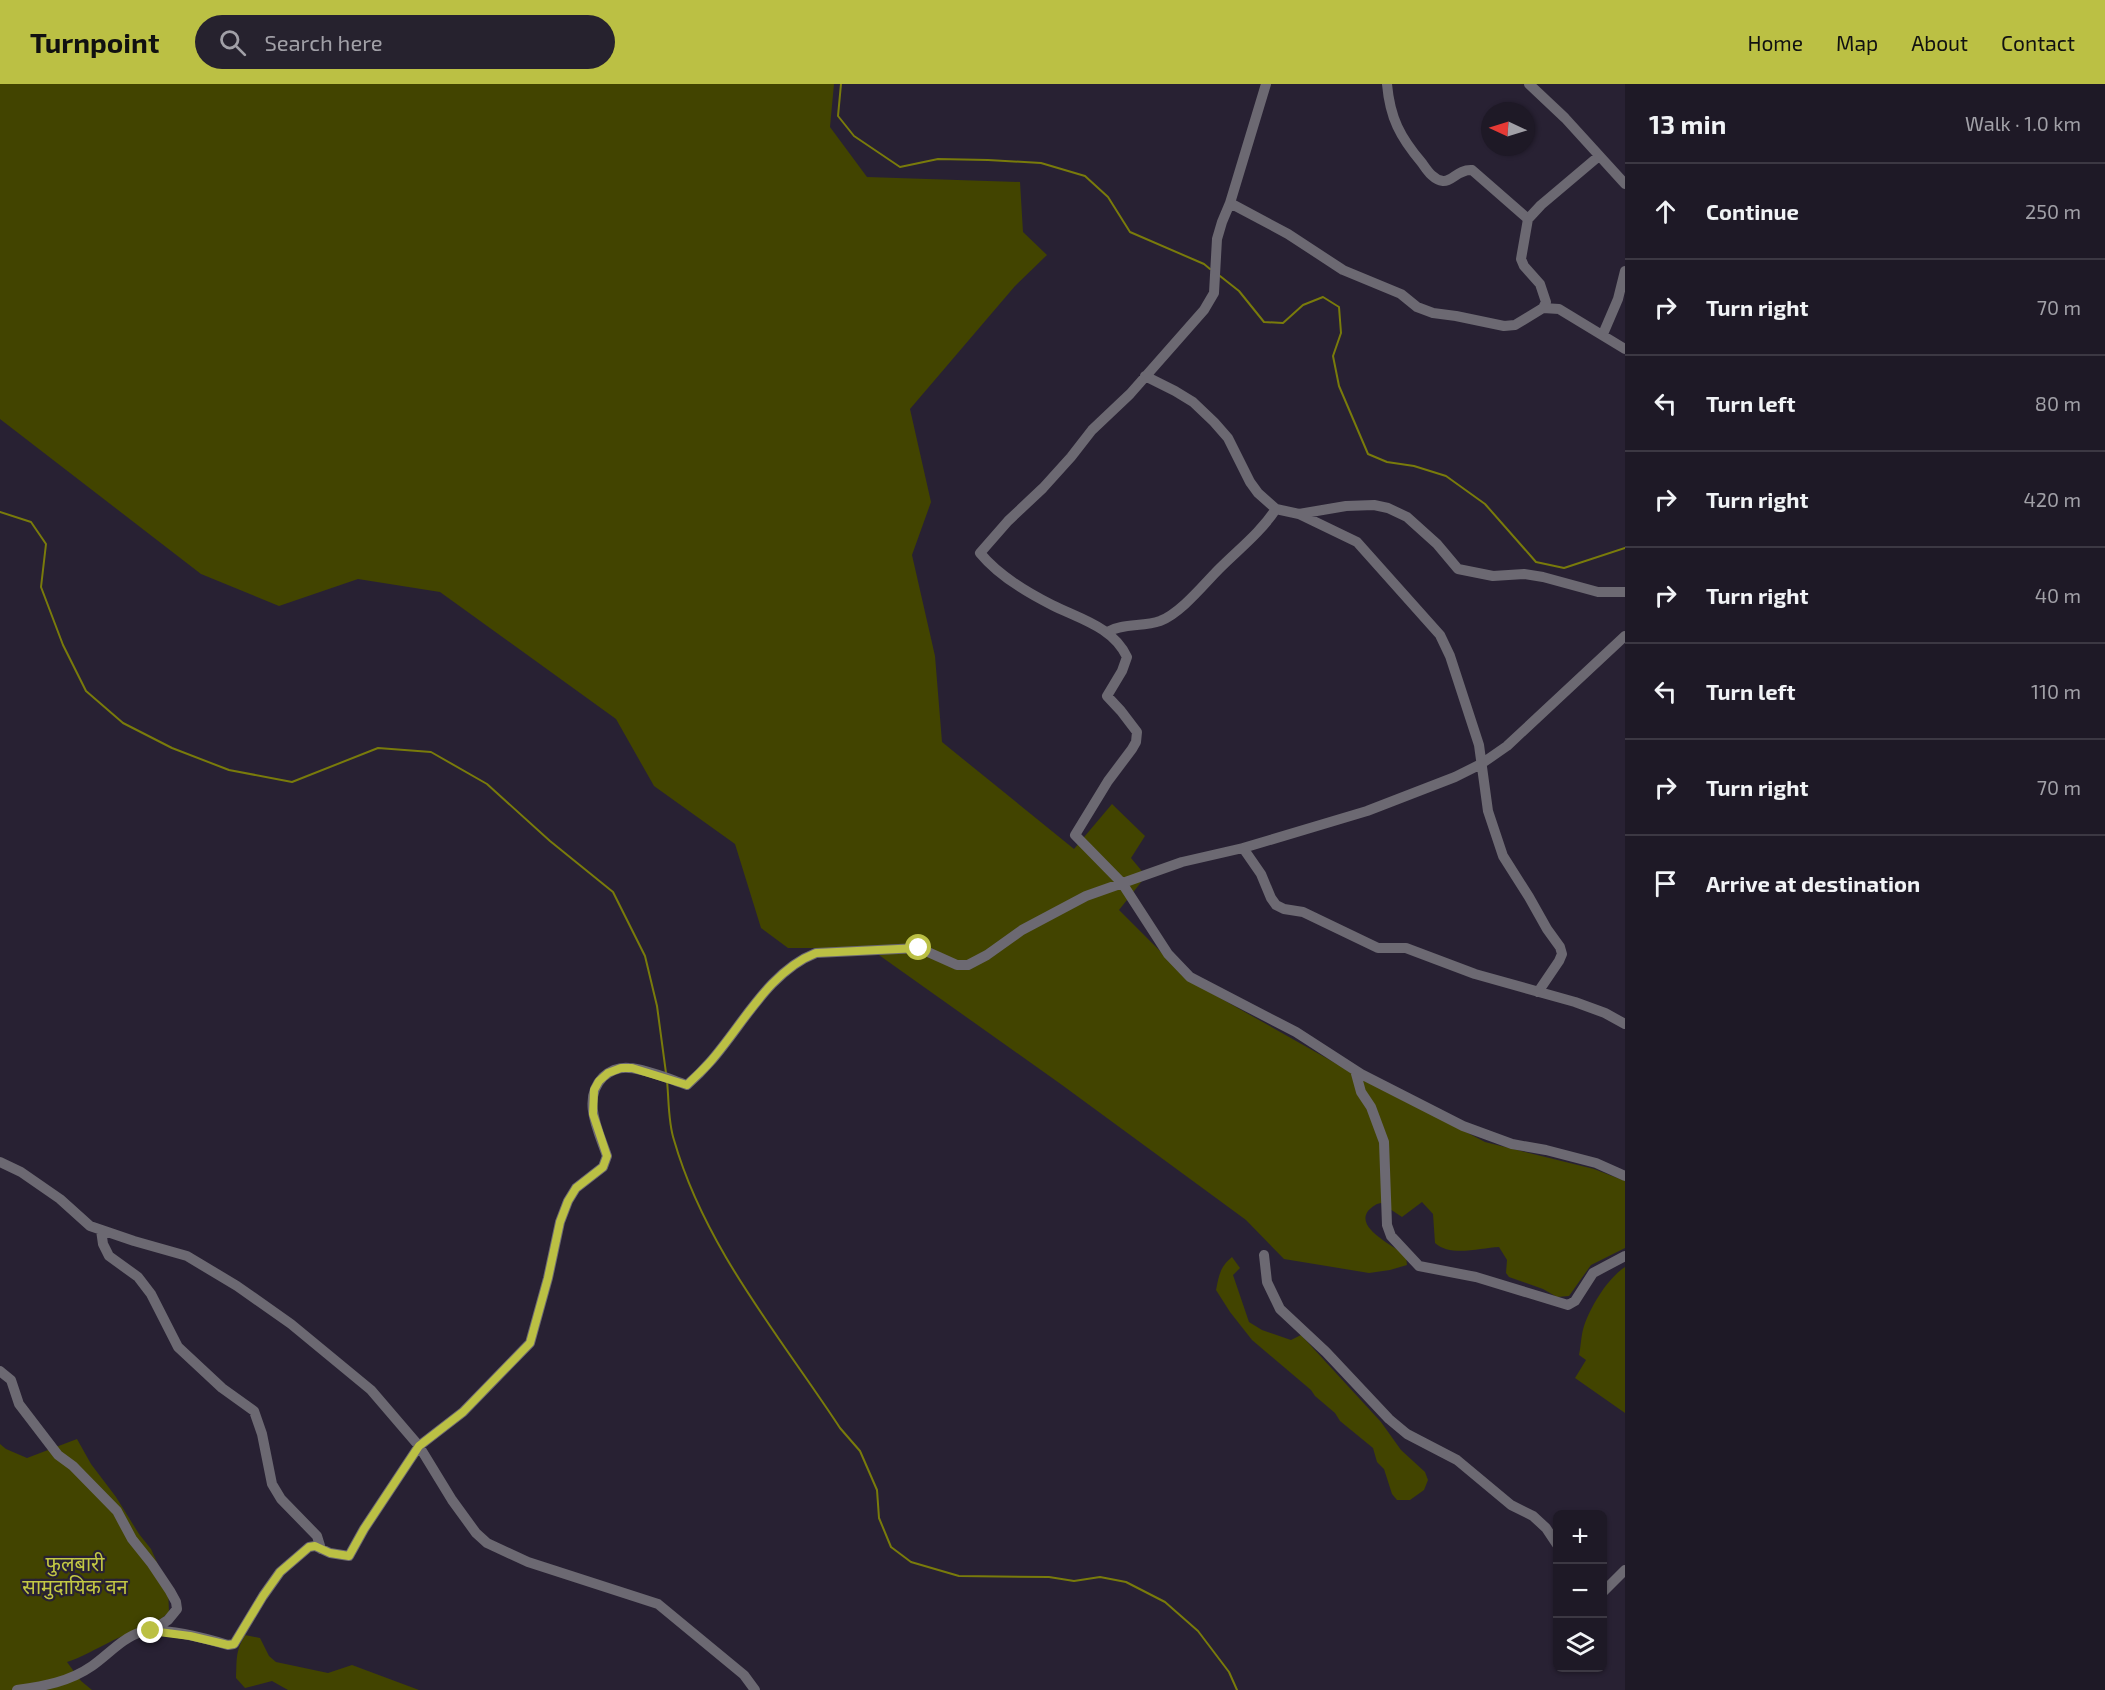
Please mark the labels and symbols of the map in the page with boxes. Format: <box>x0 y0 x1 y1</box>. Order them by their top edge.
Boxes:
north arrow <box>1481 102 1535 156</box>
route start <box>905 934 931 960</box>
park label: फुलबारी सामुदायिक वन <box>22 1551 129 1600</box>
route end <box>137 1617 163 1643</box>

